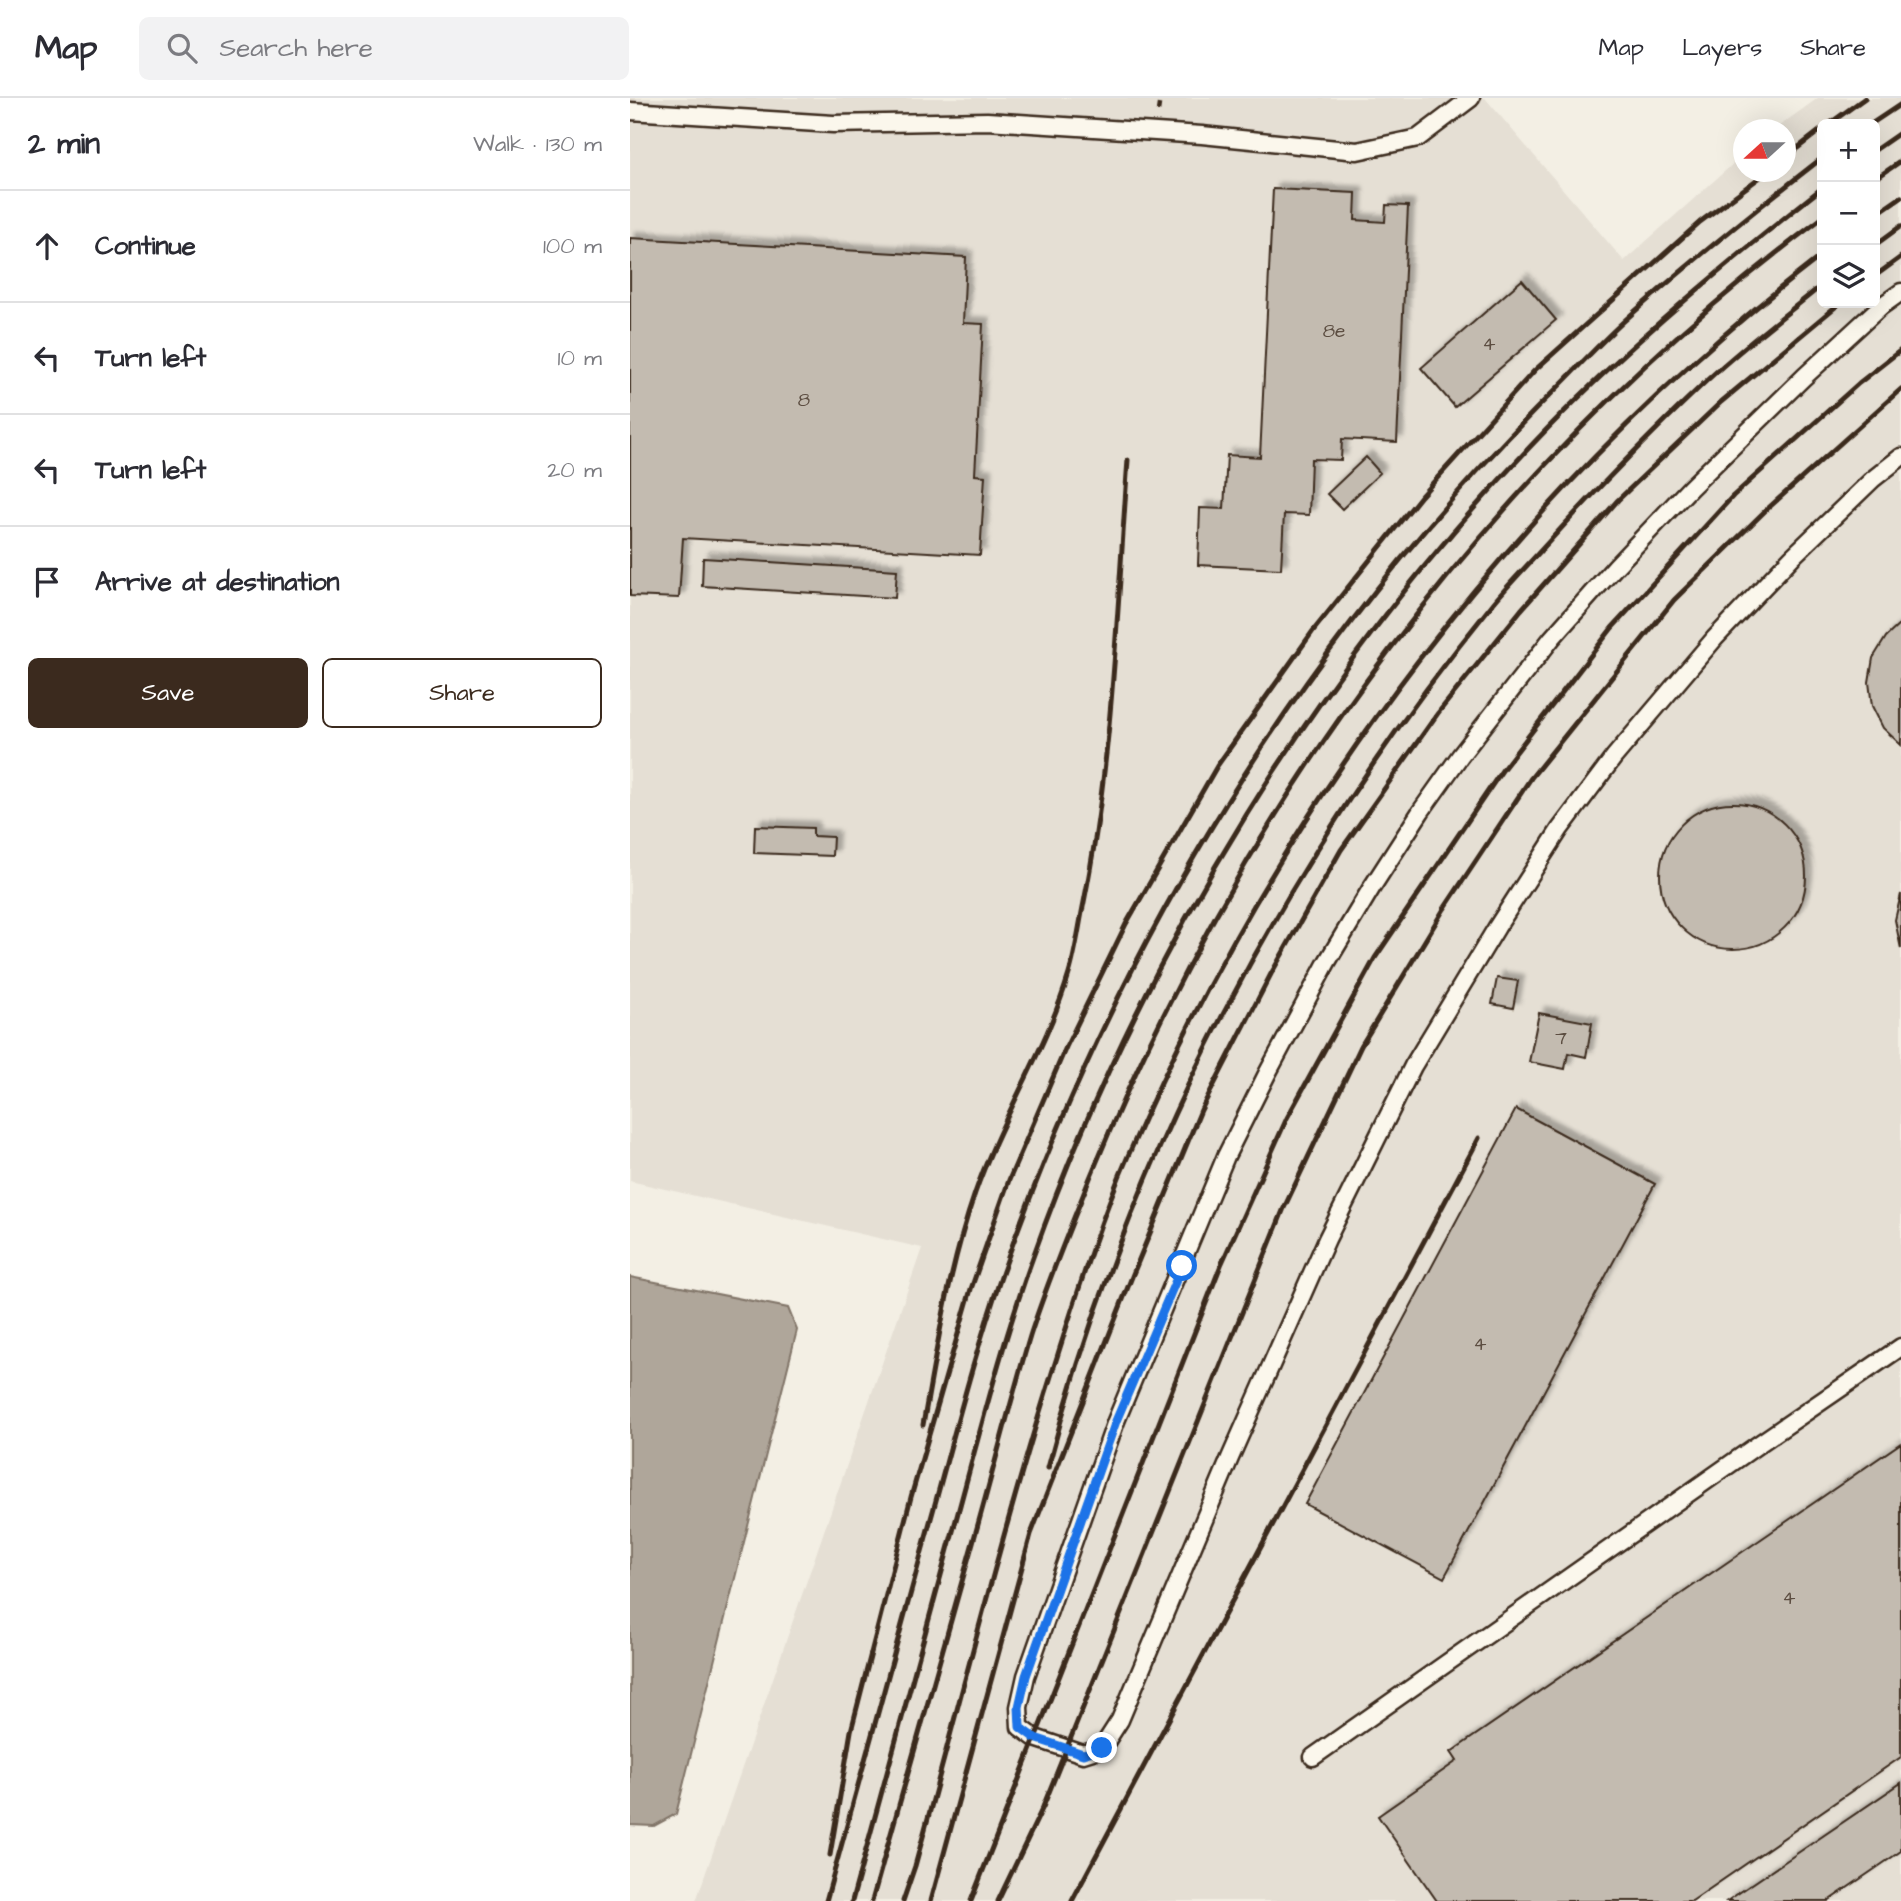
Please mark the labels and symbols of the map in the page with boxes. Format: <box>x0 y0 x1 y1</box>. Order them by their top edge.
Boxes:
north arrow <box>1733 119 1796 182</box>
house number: 8e <box>1323 318 1345 345</box>
house number: 4 <box>1483 331 1496 358</box>
house number: 8 <box>798 387 810 414</box>
house number: 7 <box>1555 1025 1567 1052</box>
route start <box>1166 1250 1197 1281</box>
house number: 4 <box>1474 1331 1487 1358</box>
house number: 4 <box>1783 1585 1796 1612</box>
route end <box>1086 1732 1117 1763</box>

